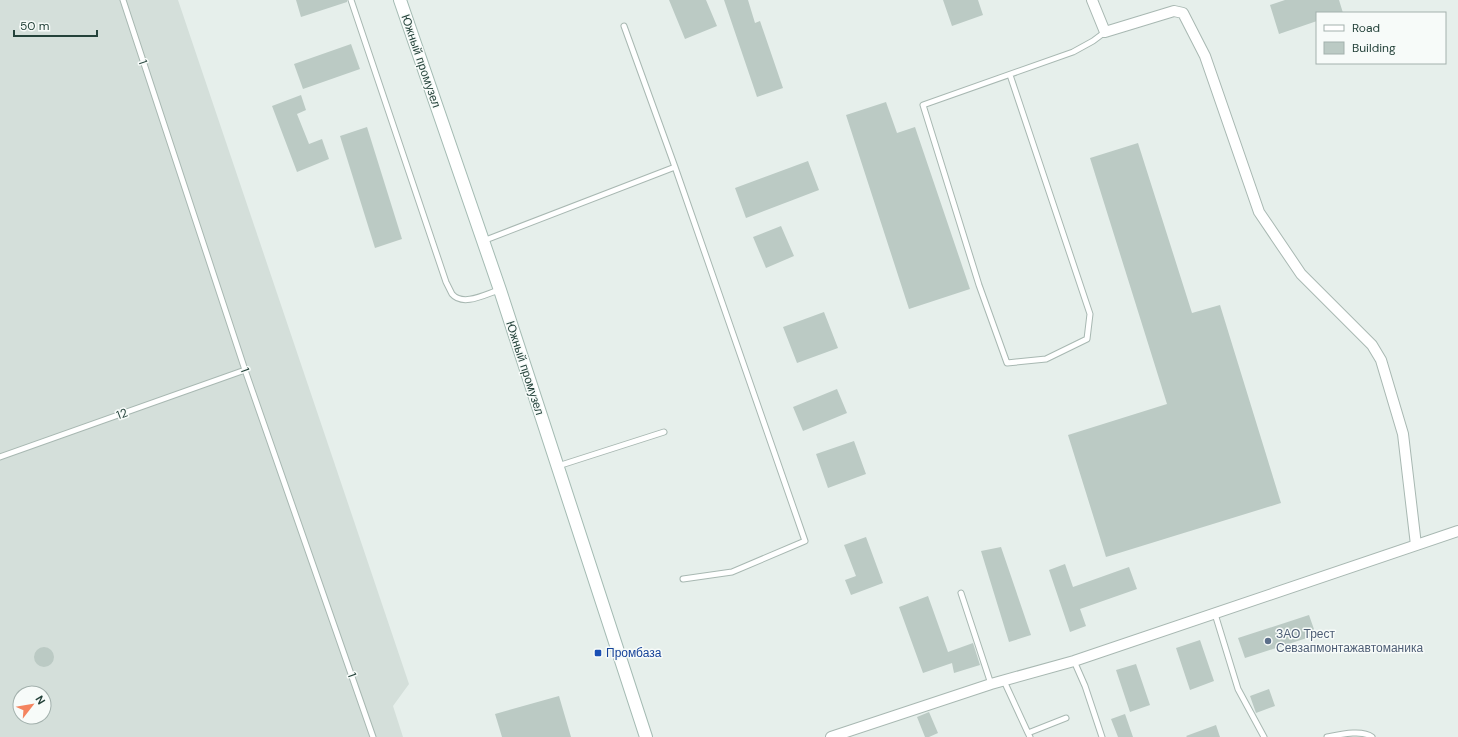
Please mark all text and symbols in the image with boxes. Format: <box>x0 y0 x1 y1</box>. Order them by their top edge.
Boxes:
scale bar <box>14 12 97 38</box>
street label: Южный промузел <box>397 12 445 110</box>
legend <box>1316 12 1446 64</box>
text: 50 m <box>20 18 49 34</box>
text: Road <box>1352 20 1380 36</box>
text: Building <box>1352 40 1396 56</box>
street label: 1 <box>135 58 151 66</box>
street label: Южный промузел <box>502 319 548 417</box>
street label: 1 <box>237 366 253 374</box>
street label: 12 <box>114 405 130 423</box>
place label: ЗАО Трест Севзапмонтажавтоманика <box>1276 626 1423 656</box>
marker: ЗАО Трест Севзапмонтажавтоманика <box>1263 636 1273 646</box>
place label: Промбаза <box>606 645 662 661</box>
marker: Промбаза <box>593 648 603 658</box>
street label: 1 <box>344 671 360 679</box>
north arrow <box>12 685 52 725</box>
text: N <box>33 693 49 707</box>

